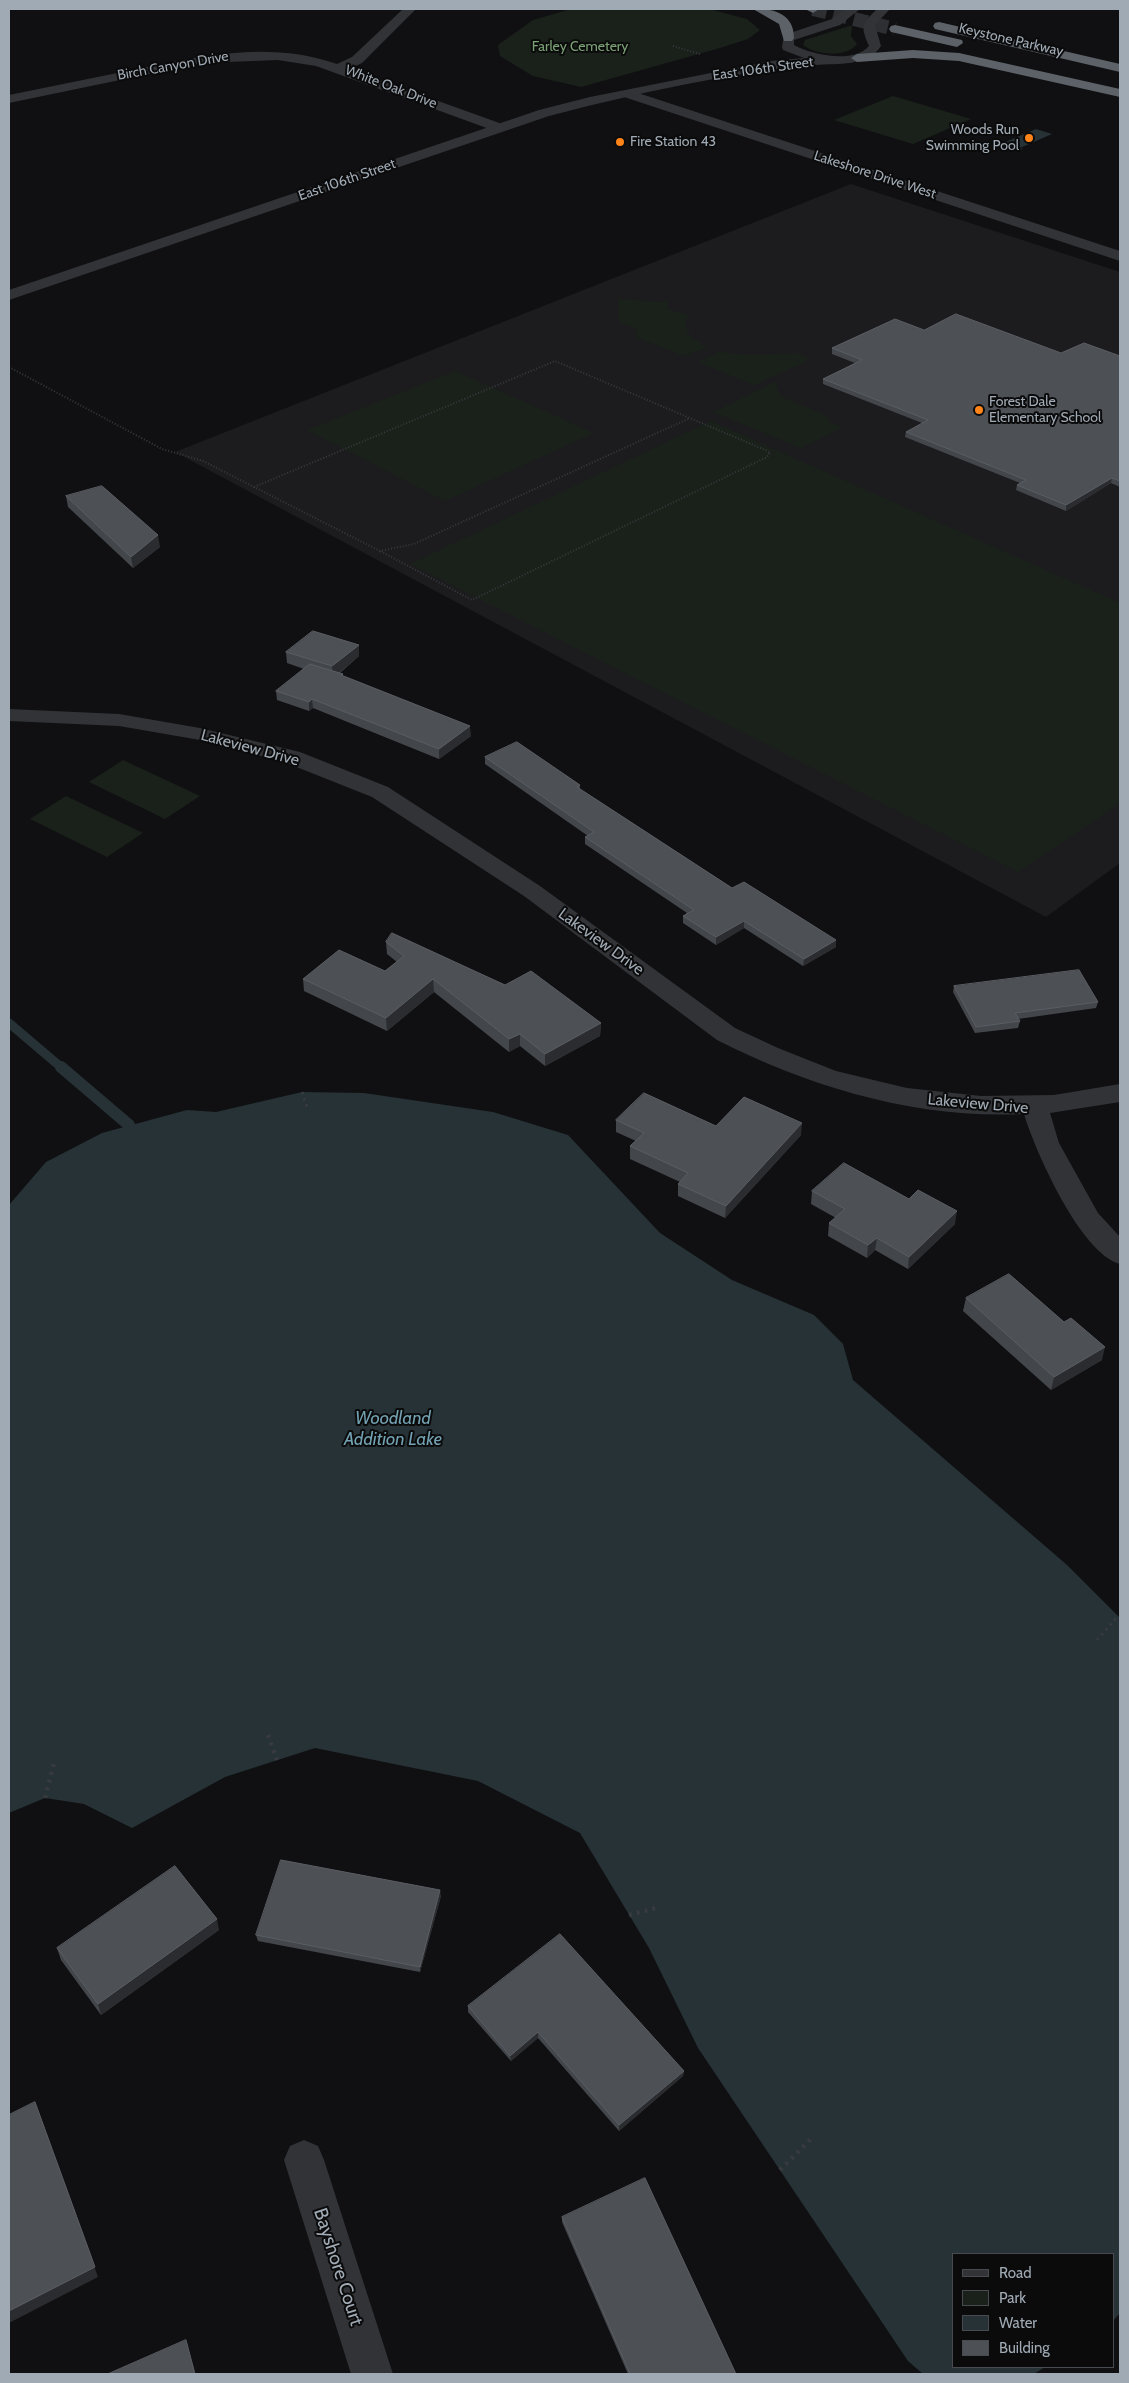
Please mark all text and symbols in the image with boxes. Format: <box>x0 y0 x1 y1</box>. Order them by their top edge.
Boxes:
street label: Keystone Parkway <box>957 20 1065 60</box>
park label: Farley Cemetery <box>532 39 628 55</box>
street label: Birch Canyon Drive <box>116 48 230 84</box>
street label: East 106th Street <box>711 54 815 84</box>
street label: White Oak Drive <box>343 62 439 112</box>
place label: Woods Run Swimming Pool <box>926 122 1019 154</box>
marker: Woods Run Swimming Pool <box>1023 132 1035 144</box>
place label: Fire Station 43 <box>630 134 716 150</box>
marker: Fire Station 43 <box>614 136 626 148</box>
street label: Lakeshore Drive West <box>812 147 938 203</box>
street label: East 106th Street <box>296 155 398 205</box>
place label: Forest Dale Elementary School <box>989 394 1101 427</box>
marker: Forest Dale Elementary School <box>973 404 985 416</box>
street label: Lakeview Drive <box>199 726 301 770</box>
street label: Lakeview Drive <box>554 904 648 980</box>
street label: Lakeview Drive <box>927 1090 1029 1118</box>
water label: Woodland Addition Lake <box>344 1408 442 1450</box>
street label: Bayshore Court <box>308 2205 368 2329</box>
legend <box>952 2253 1114 2368</box>
text: Road <box>999 2264 1032 2282</box>
text: Park <box>999 2289 1026 2307</box>
text: Water <box>999 2314 1037 2332</box>
text: Building <box>999 2339 1050 2357</box>

